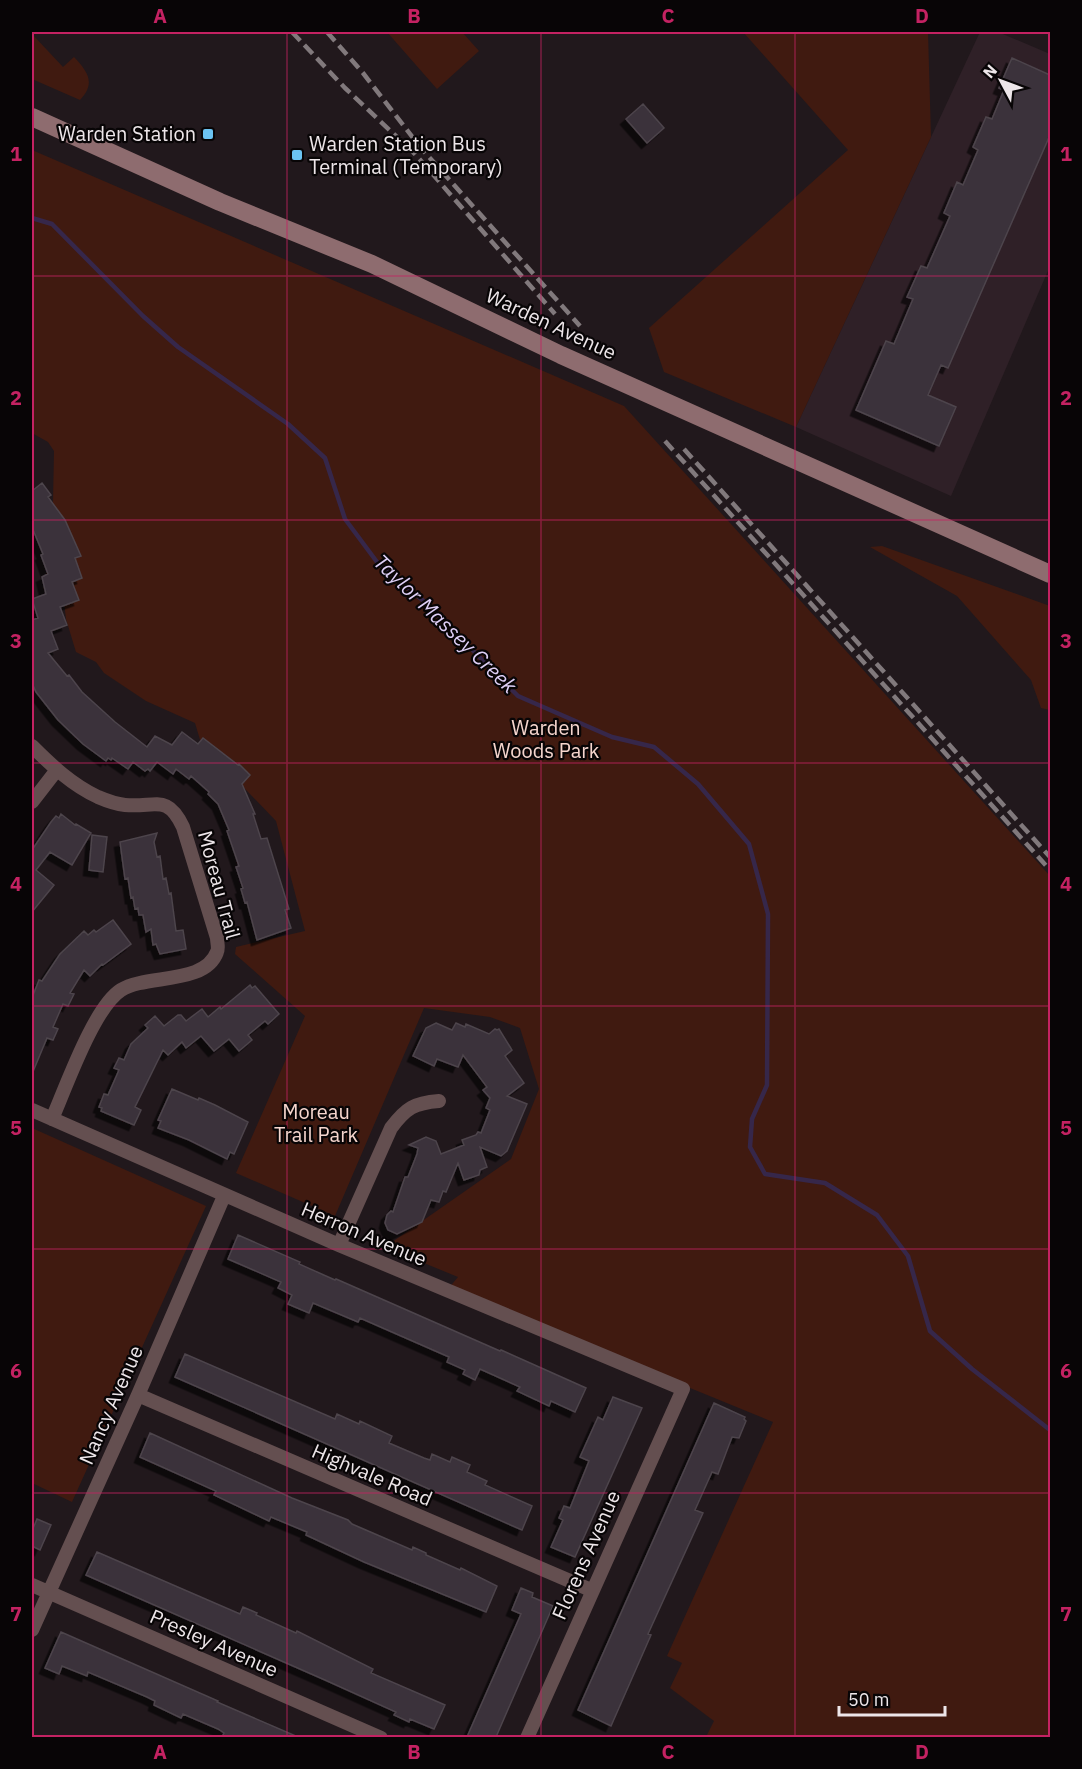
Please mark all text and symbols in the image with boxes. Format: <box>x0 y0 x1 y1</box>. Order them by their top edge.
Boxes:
text: A <box>153 2 167 29</box>
text: B <box>407 2 421 29</box>
text: C <box>661 2 675 29</box>
text: D <box>915 2 929 29</box>
north arrow <box>971 51 1031 111</box>
text: N <box>978 60 1001 82</box>
place label: Warden Station <box>58 120 196 147</box>
marker: Warden Station <box>201 127 215 141</box>
place label: Warden Station Bus Terminal (Temporary) <box>309 130 503 180</box>
text: 1 <box>10 140 22 167</box>
text: 1 <box>1060 140 1072 167</box>
marker: Warden Station Bus Terminal (Temporary) <box>290 148 304 162</box>
street label: Warden Avenue <box>482 282 621 366</box>
text: 2 <box>10 384 22 411</box>
text: 2 <box>1060 384 1072 411</box>
water label: Taylor Massey Creek <box>368 548 524 700</box>
text: 3 <box>10 627 22 654</box>
text: 3 <box>1060 627 1072 654</box>
park label: Warden Woods Park <box>493 714 600 764</box>
street label: Moreau Trail <box>192 828 247 942</box>
text: 4 <box>10 870 22 897</box>
text: 4 <box>1060 870 1072 897</box>
park label: Moreau Trail Park <box>274 1098 359 1148</box>
text: 5 <box>10 1114 22 1141</box>
text: 5 <box>1060 1114 1072 1141</box>
street label: Herron Avenue <box>297 1195 431 1272</box>
street label: Nancy Avenue <box>72 1341 149 1469</box>
text: 6 <box>10 1357 22 1384</box>
text: 6 <box>1060 1357 1072 1384</box>
street label: Highvale Road <box>308 1437 437 1512</box>
street label: Florens Avenue <box>545 1486 626 1624</box>
text: 7 <box>10 1600 22 1627</box>
text: 7 <box>1060 1600 1072 1627</box>
street label: Presley Avenue <box>146 1602 283 1683</box>
scale bar <box>839 1679 946 1717</box>
text: 50 m <box>848 1688 890 1711</box>
text: A <box>153 1738 167 1765</box>
text: B <box>407 1738 421 1765</box>
text: C <box>661 1738 675 1765</box>
text: D <box>915 1738 929 1765</box>

